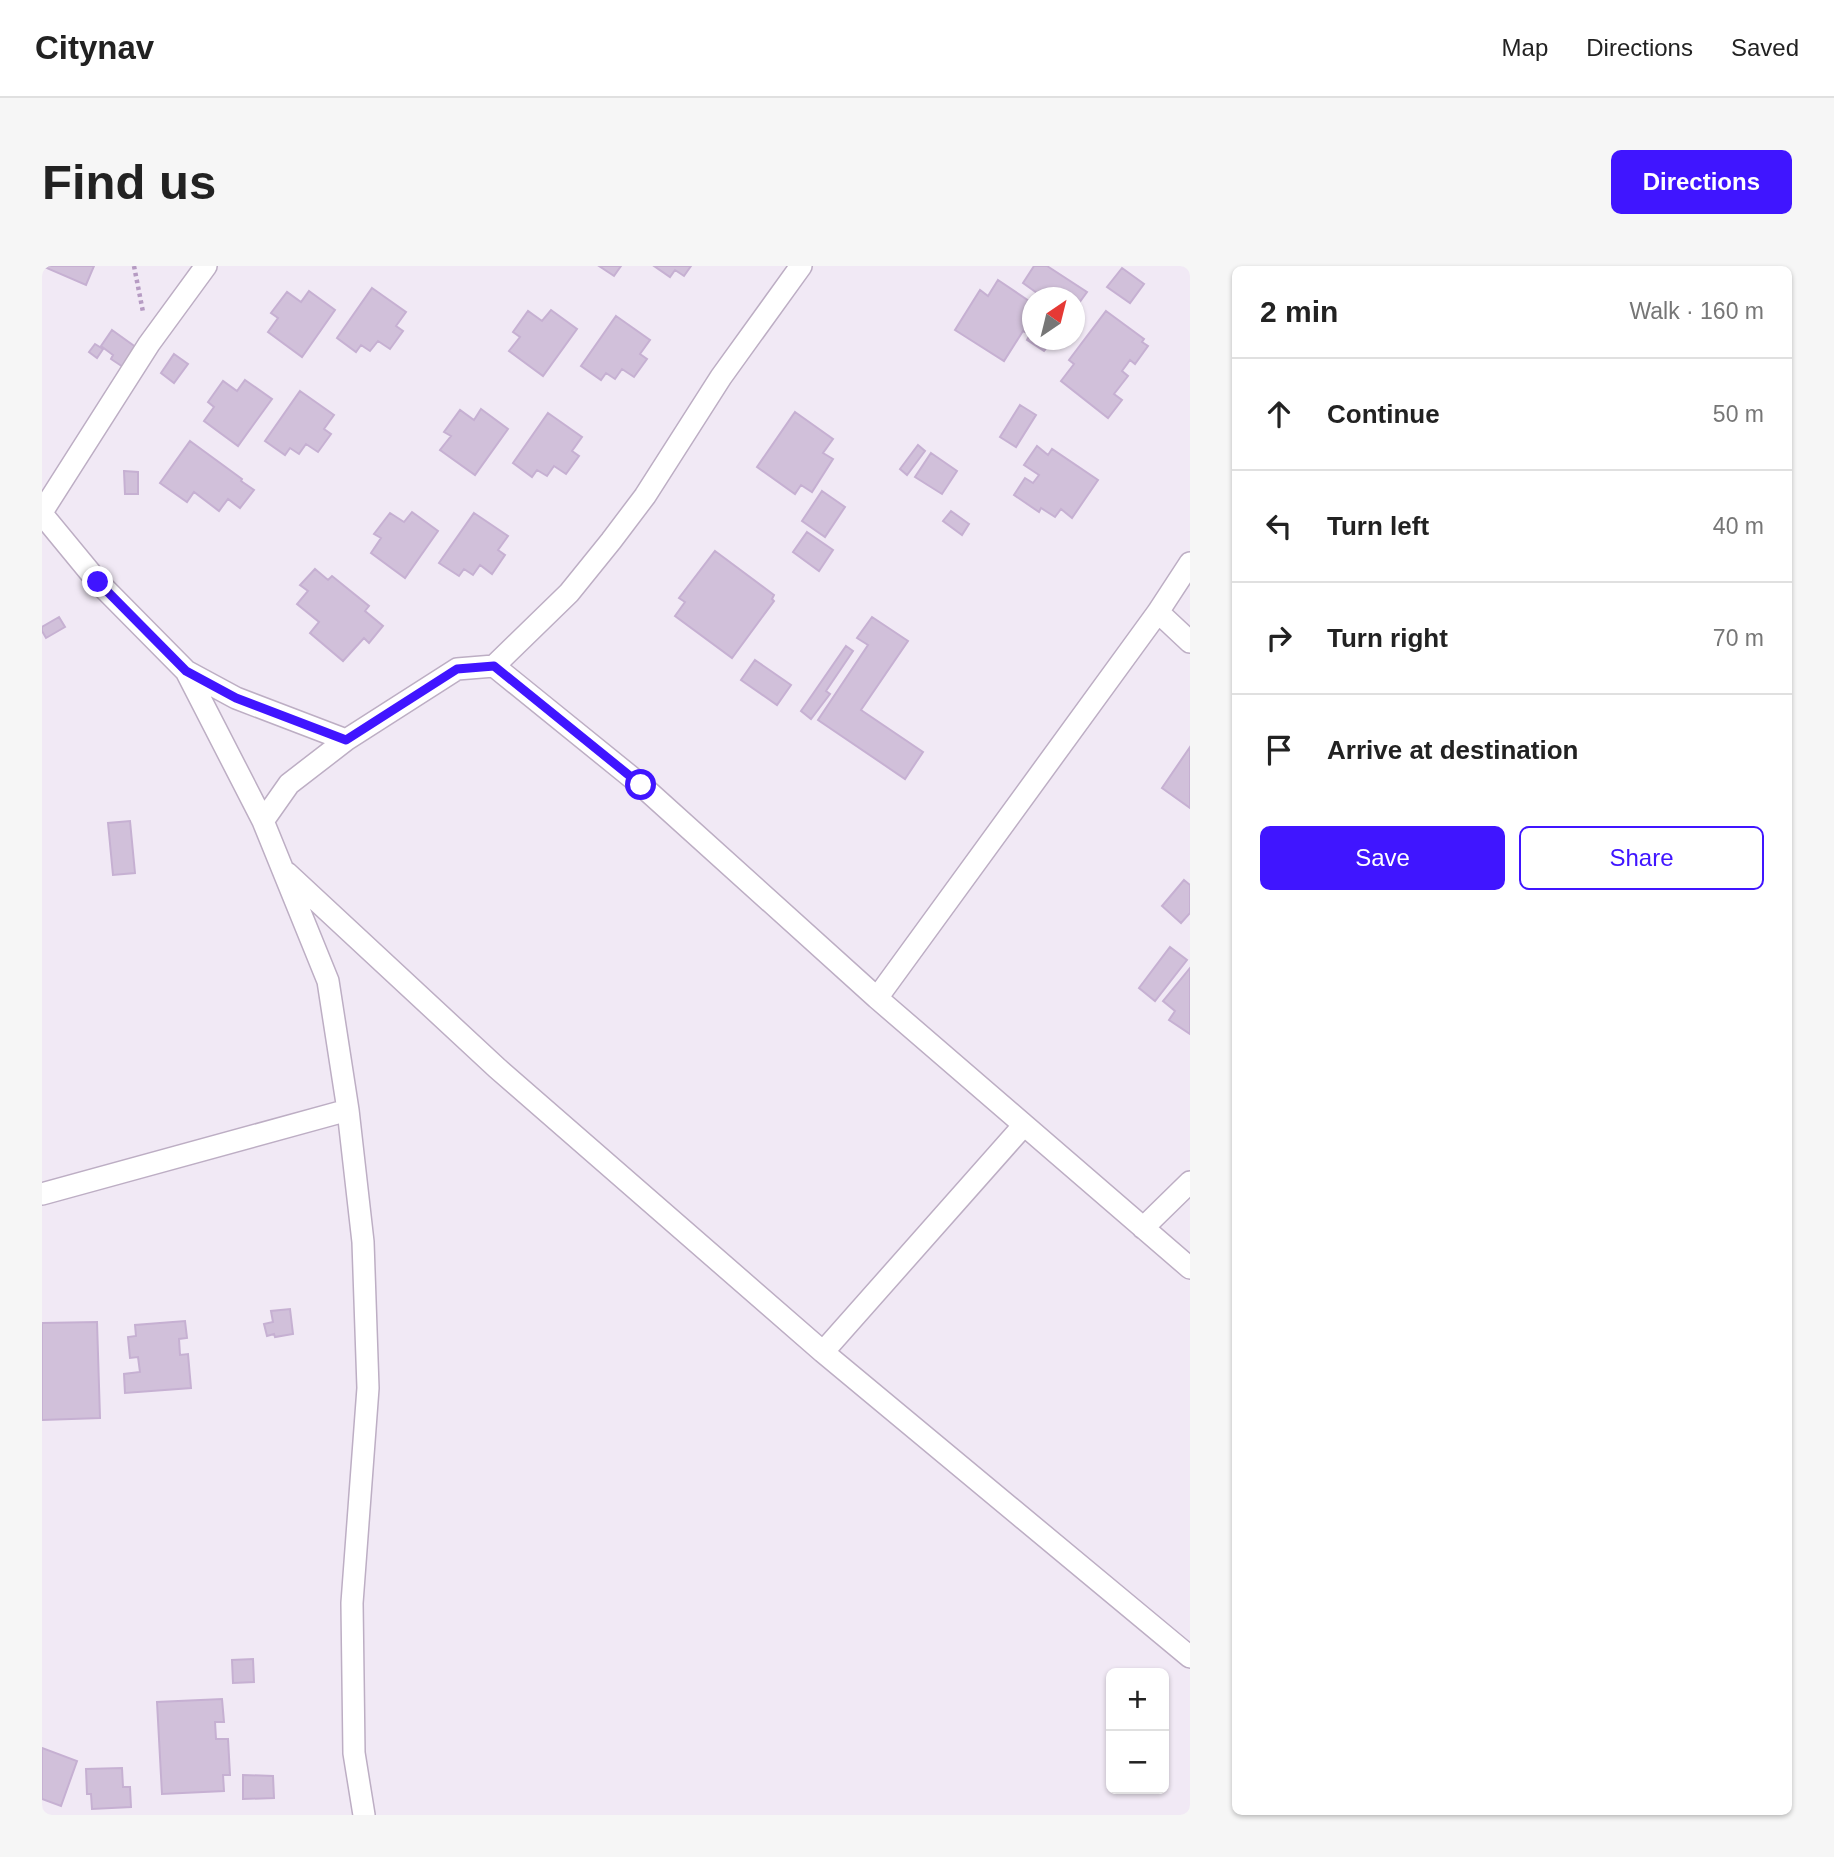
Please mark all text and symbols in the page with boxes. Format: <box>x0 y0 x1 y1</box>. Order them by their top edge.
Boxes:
text: Citynav <box>35 29 154 66</box>
text: Map <box>1502 34 1548 61</box>
text: Directions <box>1586 34 1693 61</box>
text: Saved <box>1731 34 1799 61</box>
button: Directions <box>1611 150 1792 214</box>
text: Find us <box>42 155 216 209</box>
north arrow <box>1022 287 1085 350</box>
text: 2 min <box>1260 295 1338 328</box>
text: Walk · 160 m <box>1629 298 1764 324</box>
icon: ahead <box>1260 395 1298 433</box>
text: Continue <box>1327 399 1440 429</box>
text: 50 m <box>1713 401 1764 427</box>
icon: left <box>1260 507 1298 545</box>
text: Turn left <box>1327 511 1429 541</box>
text: 40 m <box>1713 513 1764 539</box>
route end <box>82 566 113 597</box>
icon: right <box>1260 619 1298 657</box>
text: Turn right <box>1327 623 1448 653</box>
text: 70 m <box>1713 625 1764 651</box>
icon: arrive <box>1260 731 1298 769</box>
text: Arrive at destination <box>1327 735 1578 765</box>
route start <box>625 769 656 800</box>
button: Save <box>1260 826 1505 890</box>
button: Share <box>1519 826 1764 890</box>
map controls <box>1106 1668 1169 1794</box>
button: + <box>1106 1668 1169 1731</box>
button: − <box>1106 1731 1169 1794</box>

